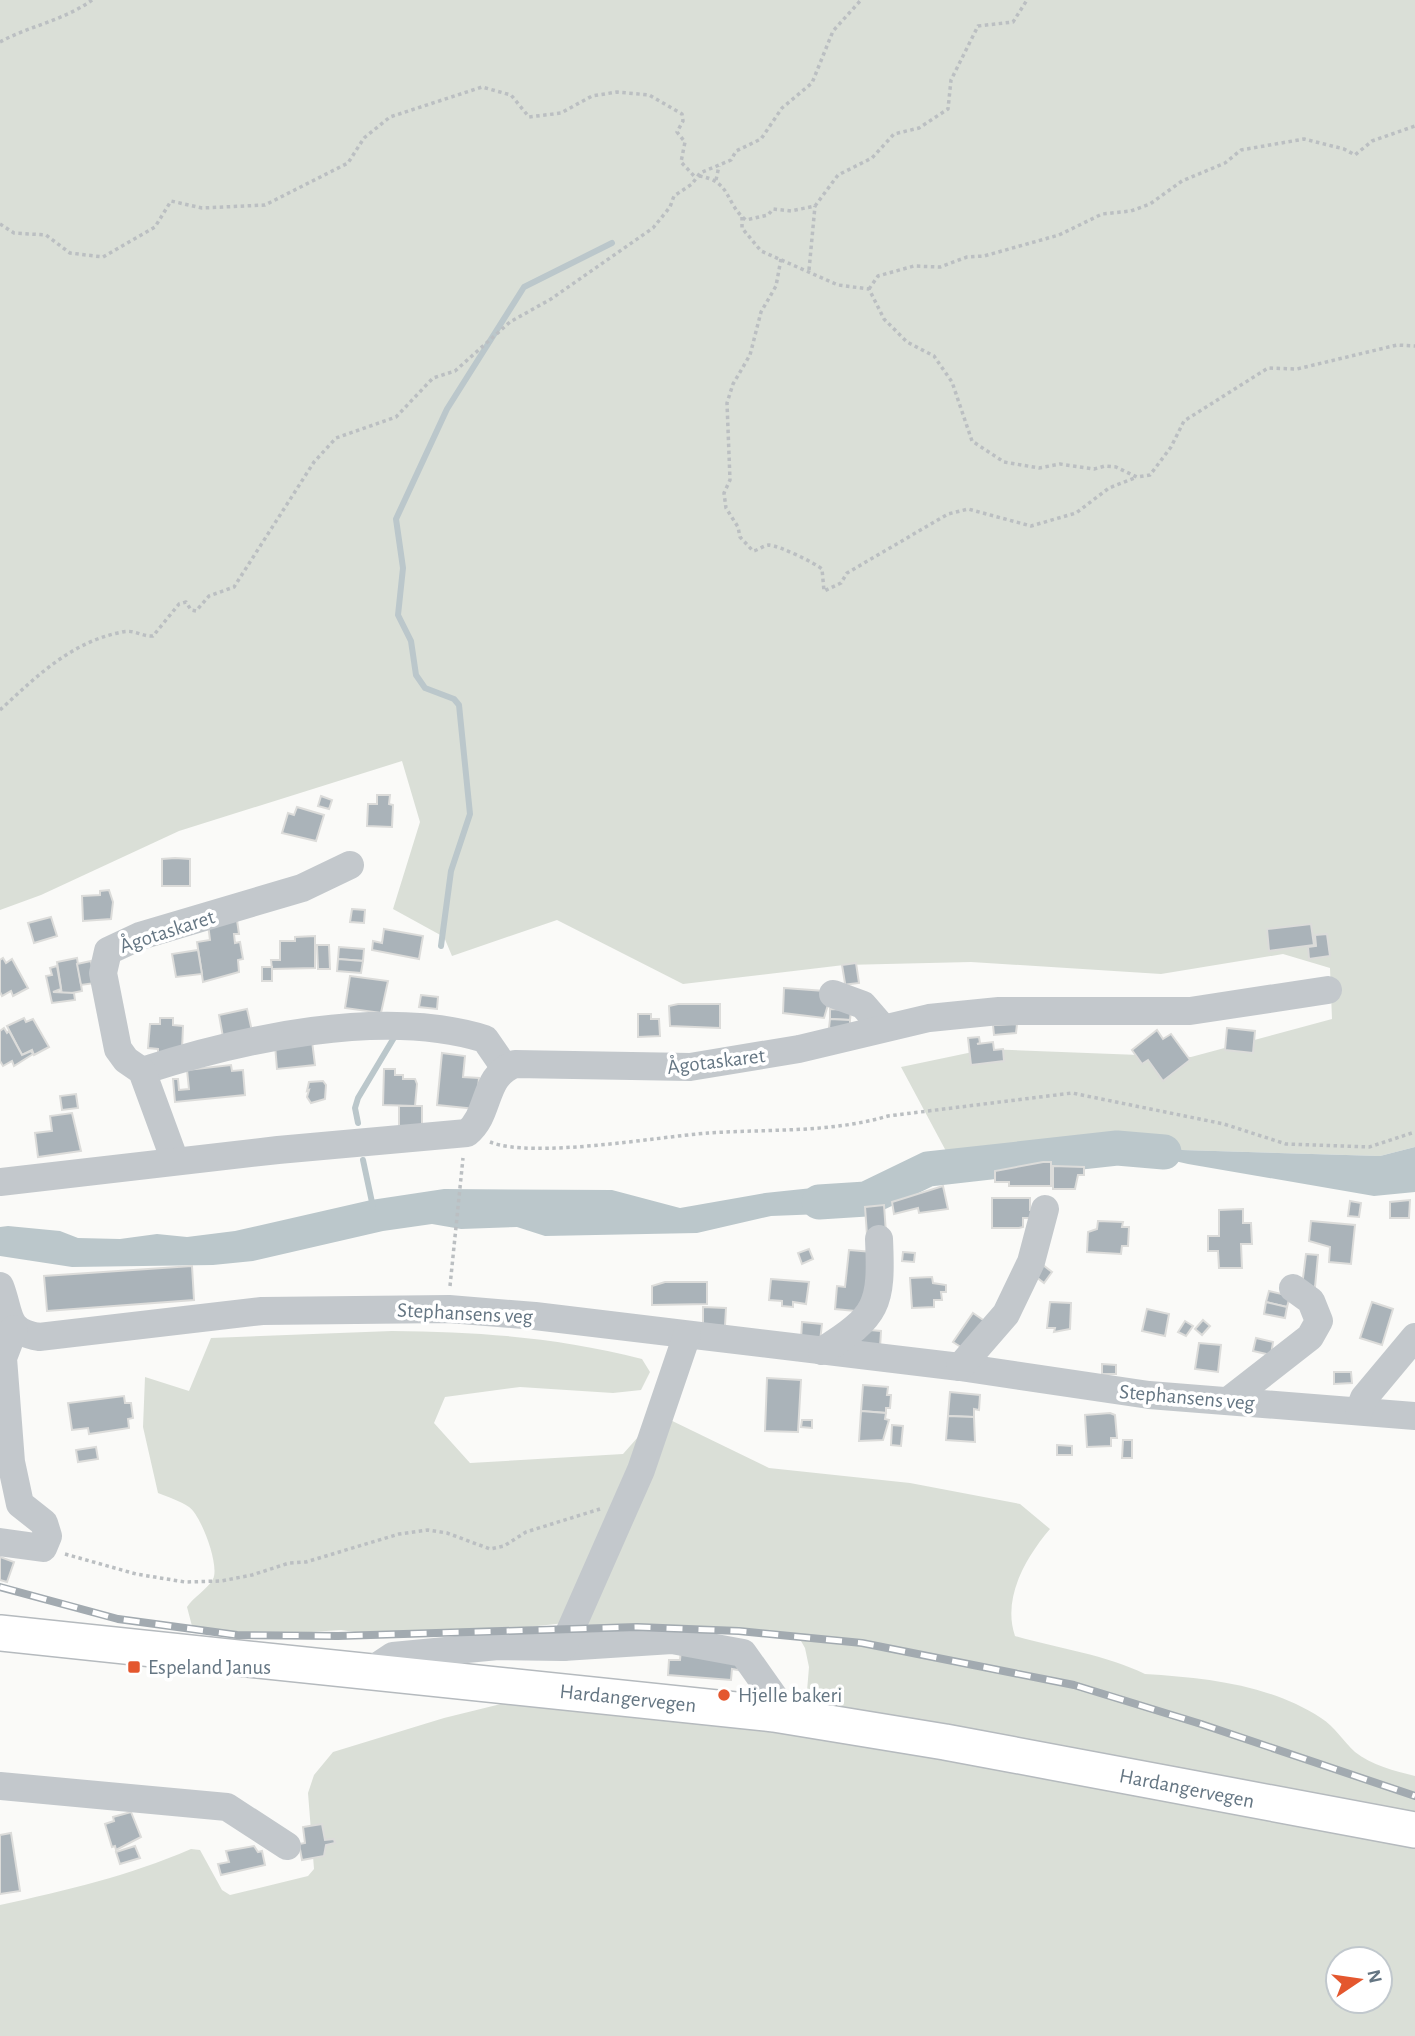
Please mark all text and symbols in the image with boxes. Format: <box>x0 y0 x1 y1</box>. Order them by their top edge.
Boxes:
street label: Ågotaskaret <box>116 904 218 957</box>
street label: Ågotaskaret <box>666 1043 767 1078</box>
street label: Stephansens veg <box>397 1299 534 1328</box>
street label: Stephansens veg <box>1118 1381 1256 1414</box>
place label: Espeland Janus <box>148 1657 271 1678</box>
marker: Espeland Janus <box>126 1659 142 1675</box>
street label: Hardangervegen <box>559 1681 697 1716</box>
place label: Hjelle bakeri <box>738 1685 842 1706</box>
marker: Hjelle bakeri <box>716 1687 732 1703</box>
street label: Hardangervegen <box>1118 1765 1256 1812</box>
north arrow <box>1324 1945 1394 2015</box>
text: N <box>1363 1968 1385 1985</box>

